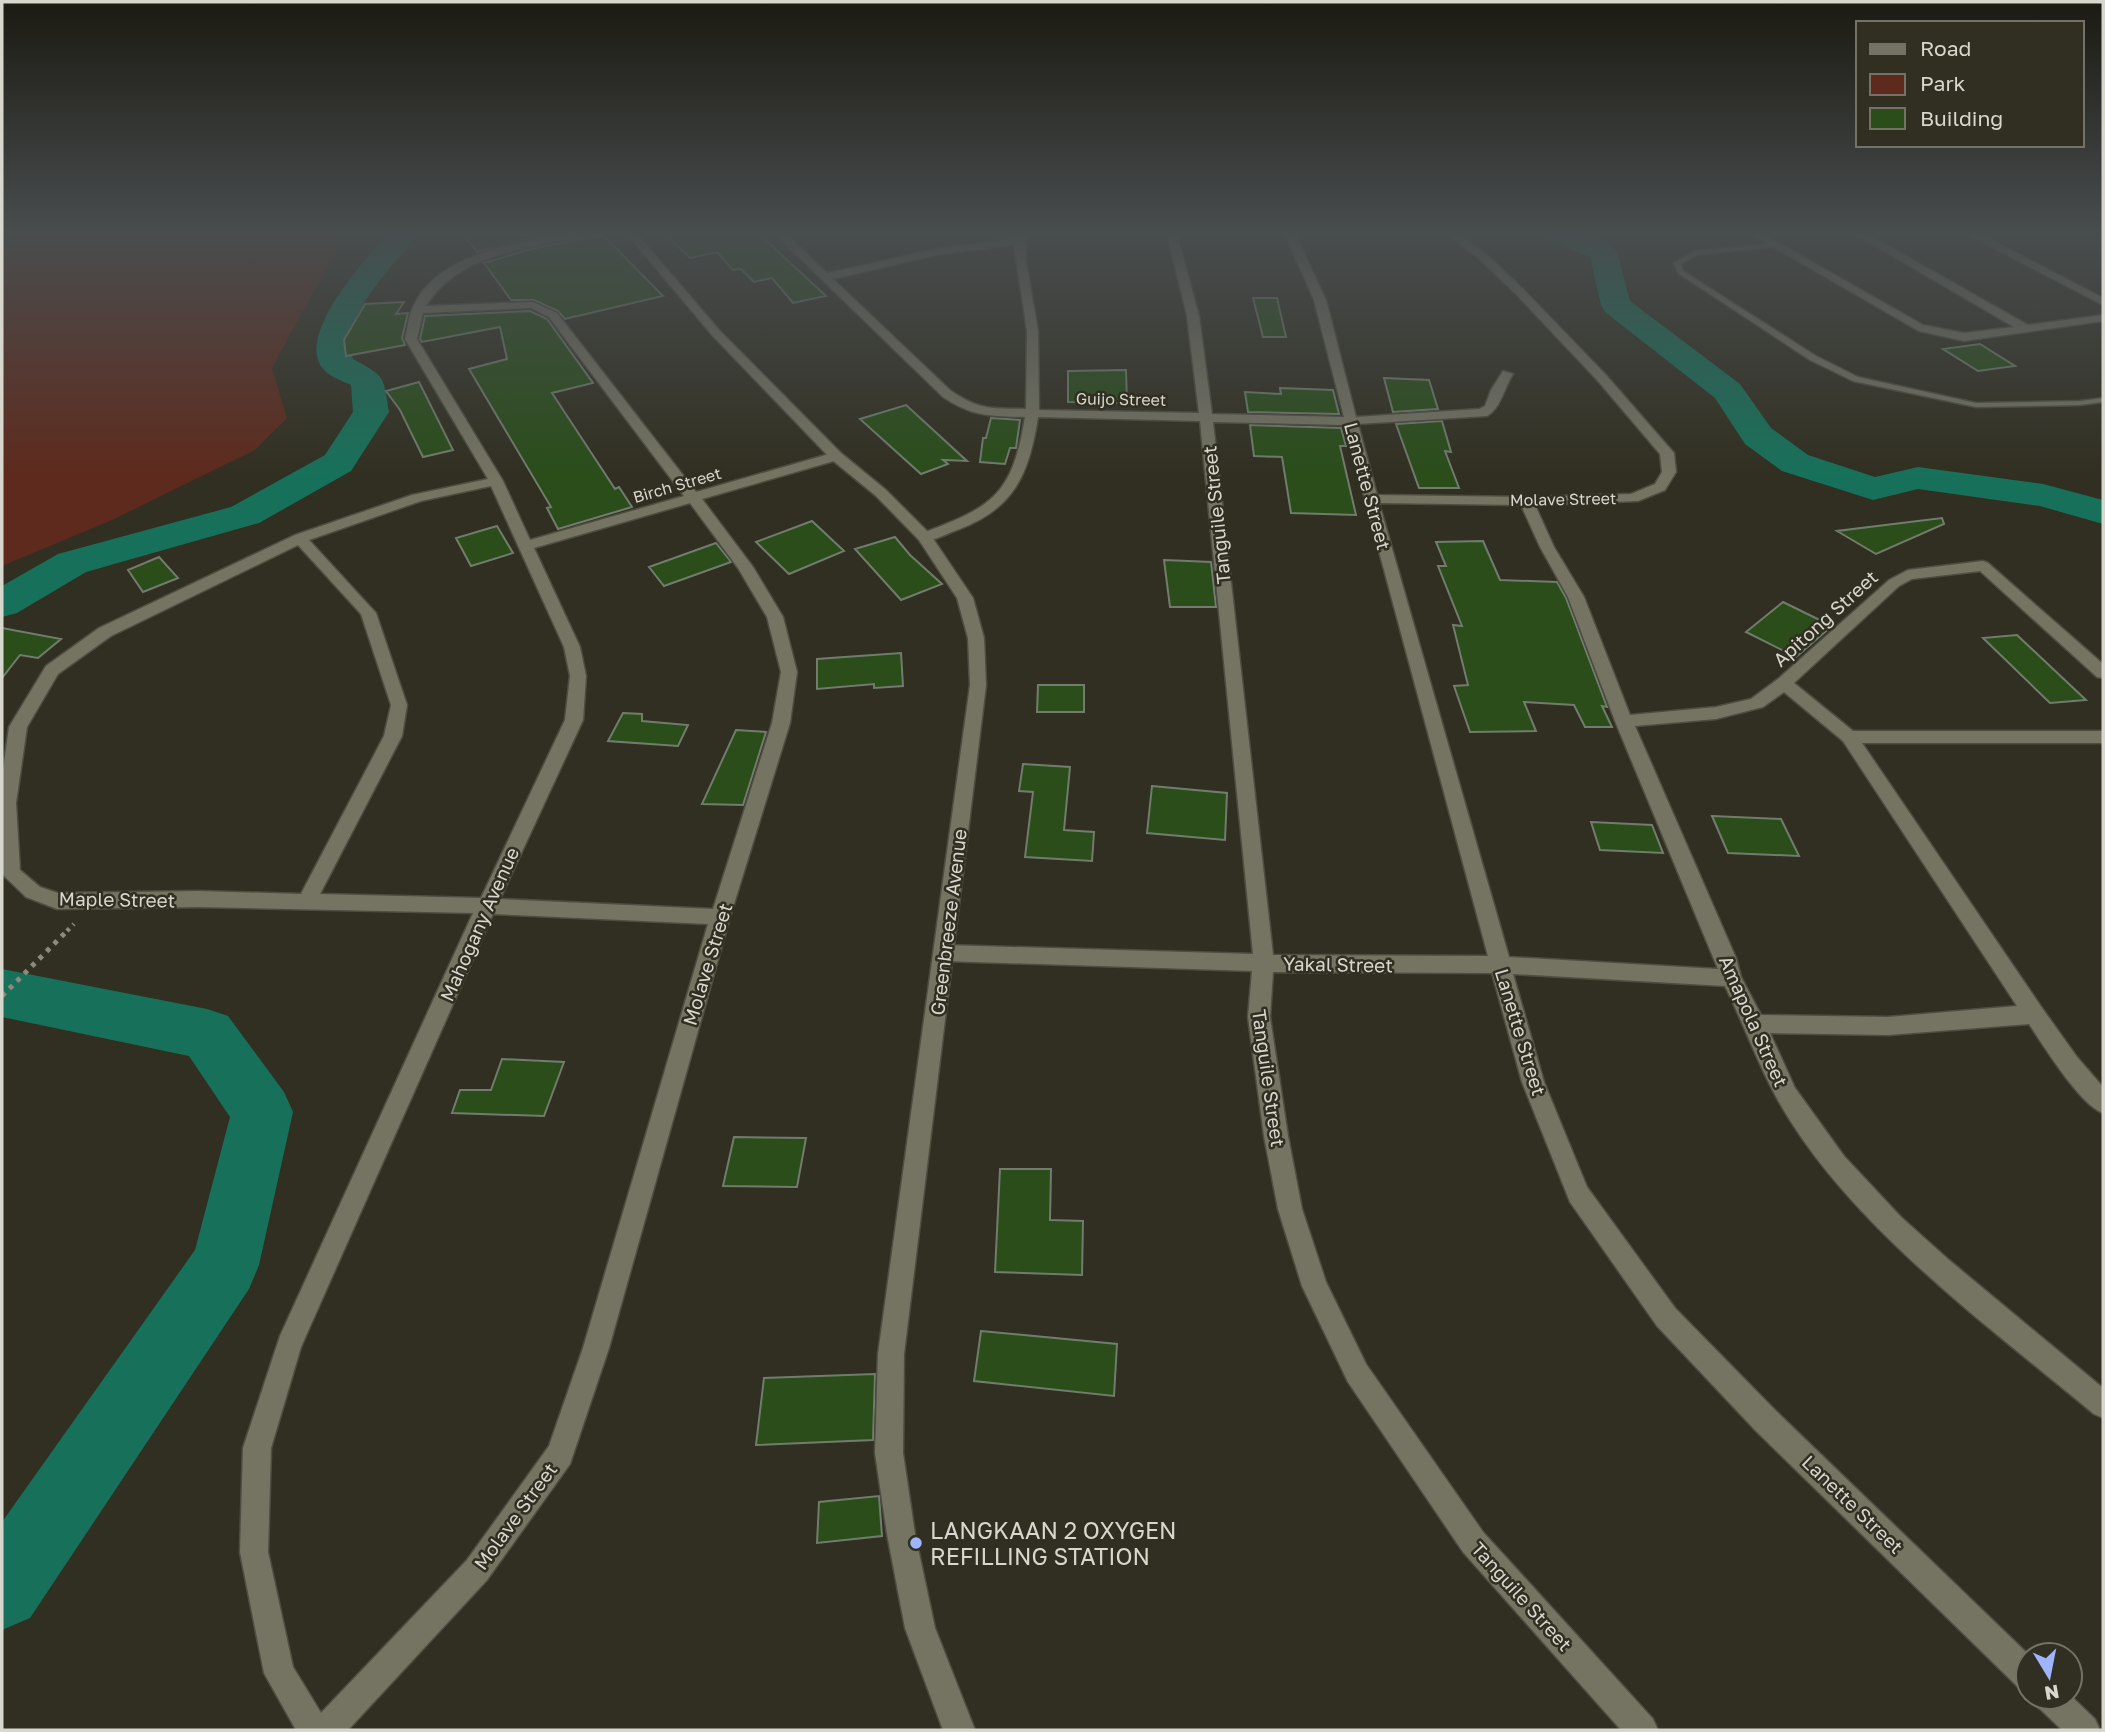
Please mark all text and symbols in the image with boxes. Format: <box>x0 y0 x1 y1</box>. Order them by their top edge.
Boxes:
legend <box>1856 21 2084 147</box>
text: Road <box>1920 35 1971 61</box>
text: Park <box>1920 70 1966 96</box>
text: Building <box>1920 105 2003 131</box>
street label: Guijo Street <box>1076 388 1166 410</box>
street label: Lanette Street <box>1340 420 1396 552</box>
street label: Tanguile Street <box>1197 445 1235 585</box>
street label: Birch Street <box>630 463 724 507</box>
street label: Molave Street <box>1510 488 1616 510</box>
street label: Apitong Street <box>1768 565 1882 671</box>
street label: Greenbreeze Avenue <box>925 827 971 1017</box>
street label: Mahogany Avenue <box>435 843 523 1005</box>
street label: Maple Street <box>58 886 176 912</box>
street label: Molave Street <box>678 900 736 1028</box>
street label: Yakal Street <box>1283 952 1393 976</box>
street label: Amapola Street <box>1715 952 1793 1090</box>
street label: Lanette Street <box>1491 966 1551 1098</box>
street label: Tanguile Street <box>1248 1008 1290 1148</box>
street label: Lanette Street <box>1798 1450 1908 1558</box>
street label: Molave Street <box>469 1458 561 1574</box>
place label: LANGKAAN 2 OXYGEN REFILLING STATION <box>930 1516 1177 1570</box>
marker: LANGKAAN 2 OXYGEN REFILLING STATION <box>908 1535 924 1551</box>
street label: Tanguile Street <box>1467 1537 1577 1655</box>
north arrow <box>2014 1641 2084 1711</box>
text: N <box>2043 1681 2061 1706</box>

